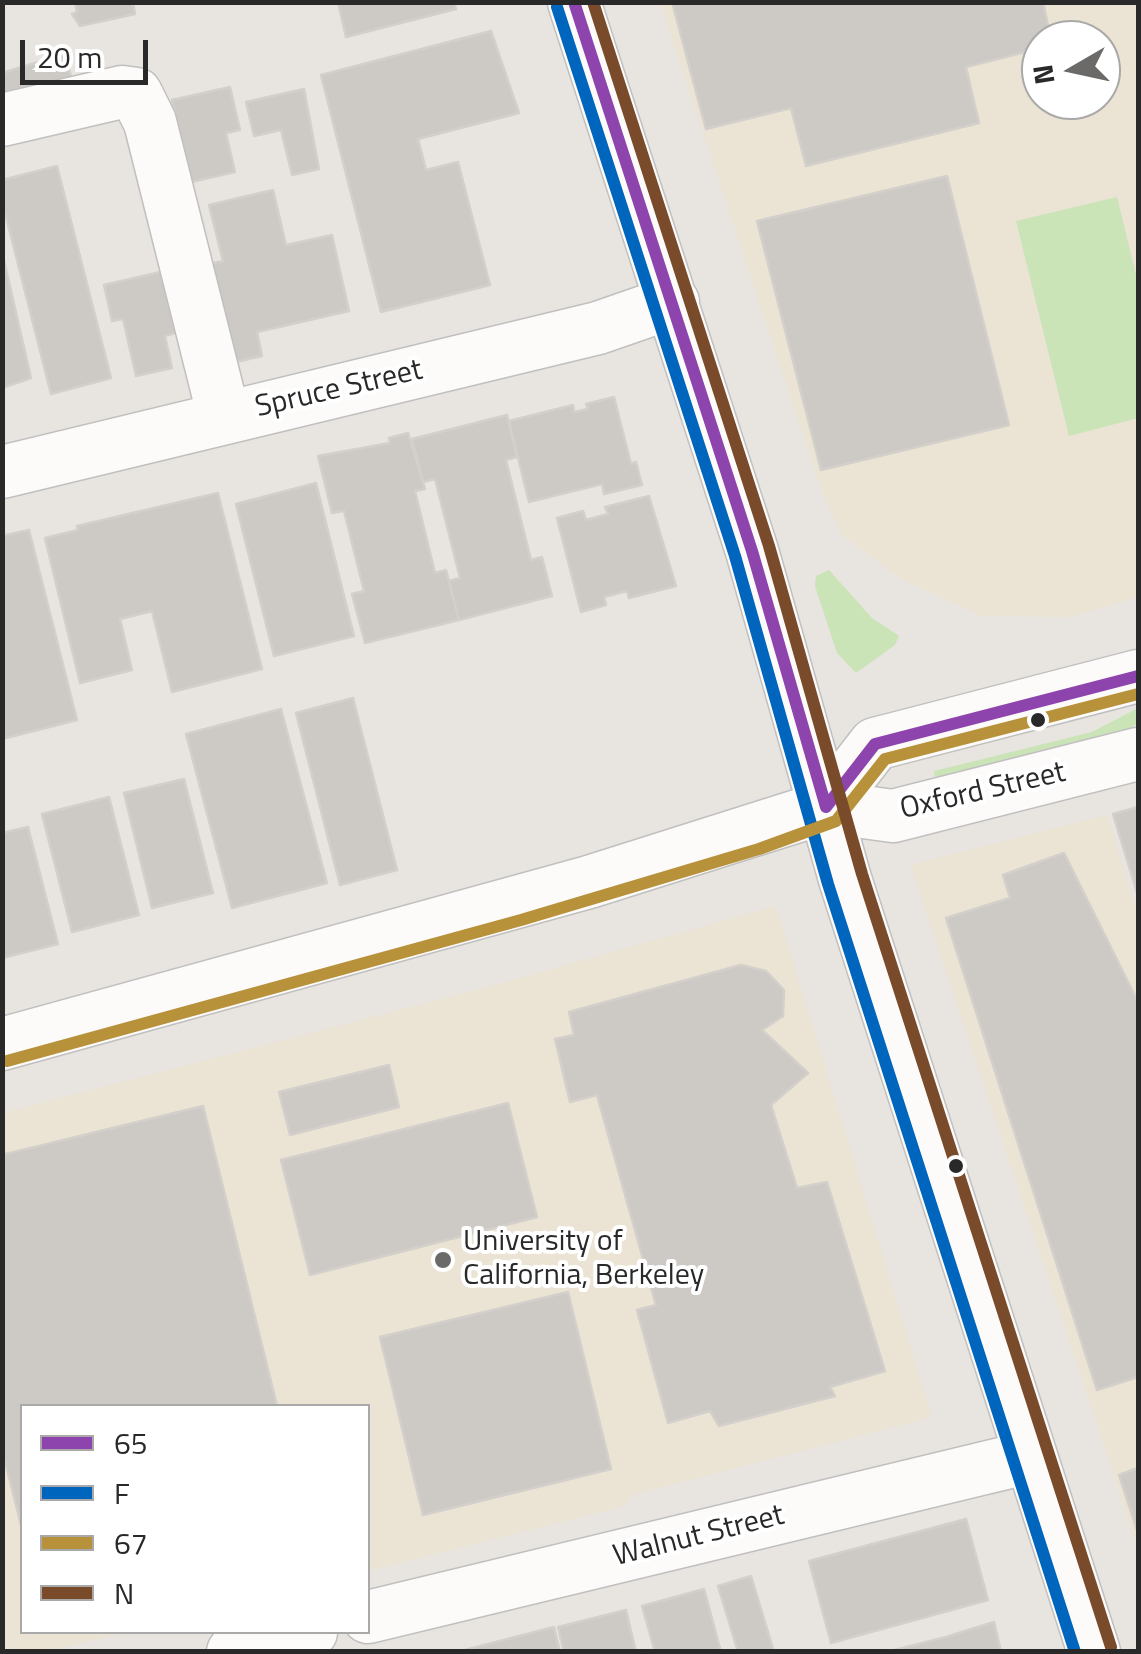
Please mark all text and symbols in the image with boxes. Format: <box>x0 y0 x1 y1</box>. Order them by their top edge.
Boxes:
scale bar <box>25 20 152 82</box>
north arrow <box>1021 20 1121 120</box>
text: 20 m <box>37 34 102 80</box>
text: N <box>1020 62 1066 87</box>
street label: Spruce Street <box>252 353 426 427</box>
unlabelled marker <box>1028 710 1048 730</box>
street label: Oxford Street <box>897 755 1069 829</box>
unlabelled marker <box>946 1156 966 1176</box>
place label: University of California, Berkeley <box>463 1225 704 1296</box>
marker: University of California, Berkeley <box>432 1249 454 1271</box>
legend <box>20 1404 370 1634</box>
text: 65 <box>114 1420 148 1466</box>
text: F <box>114 1470 130 1516</box>
street label: Walnut Street <box>610 1498 788 1576</box>
text: 67 <box>114 1520 148 1566</box>
text: N <box>114 1570 134 1616</box>

